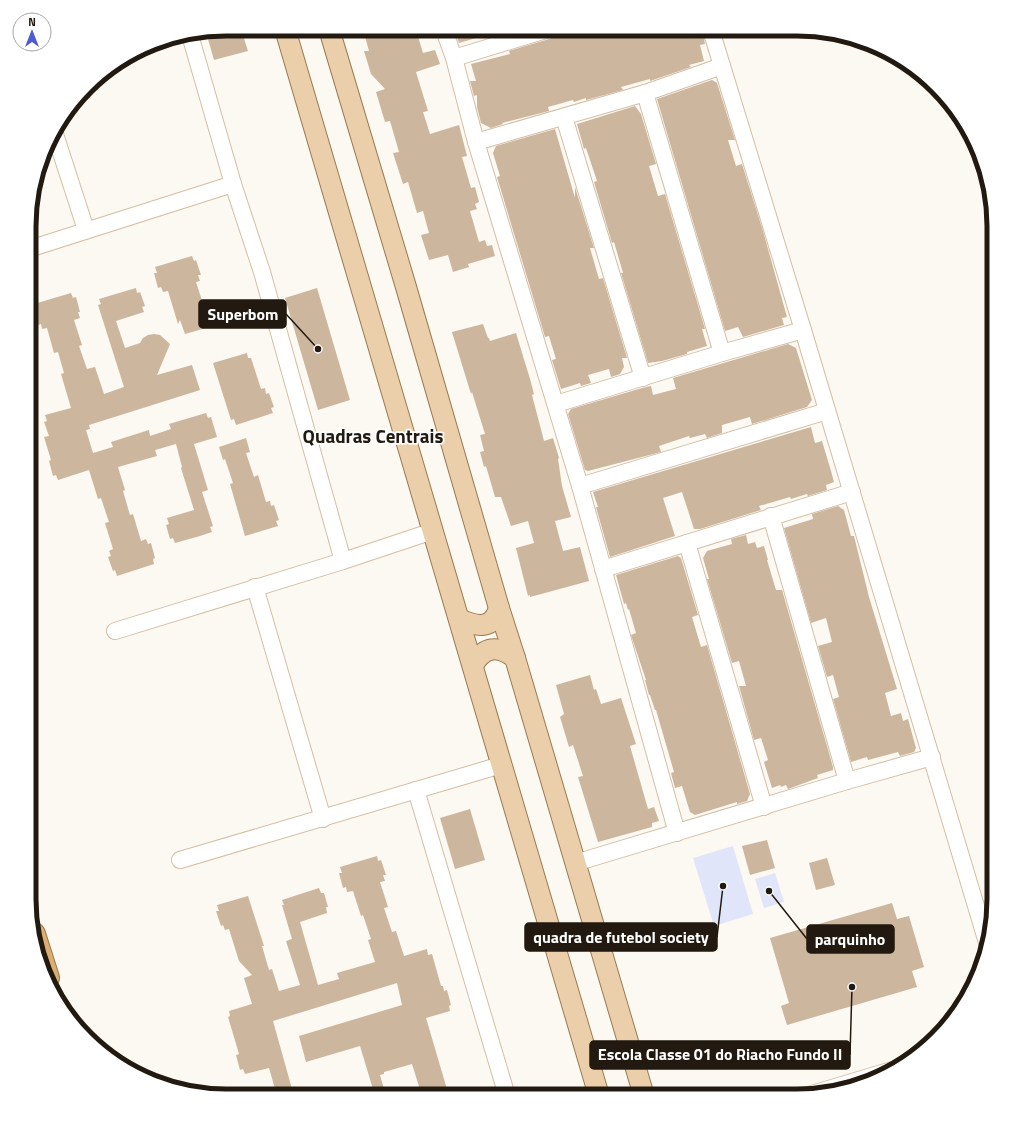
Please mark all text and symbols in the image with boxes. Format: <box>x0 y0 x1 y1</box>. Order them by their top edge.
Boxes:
north arrow <box>12 12 52 52</box>
text: N <box>28 14 36 30</box>
callout: Superbom <box>199 300 286 328</box>
text: Superbom <box>207 302 279 326</box>
district label: Quadras Centrais <box>303 421 443 450</box>
callout: quadra de futebol society <box>525 923 717 951</box>
text: quadra de futebol society <box>533 925 709 949</box>
callout: parquinho <box>807 925 894 953</box>
text: parquinho <box>815 927 885 951</box>
callout: Escola Classe 01 do Riacho Fundo II <box>590 1041 850 1069</box>
text: Escola Classe 01 do Riacho Fundo II <box>598 1042 842 1066</box>

